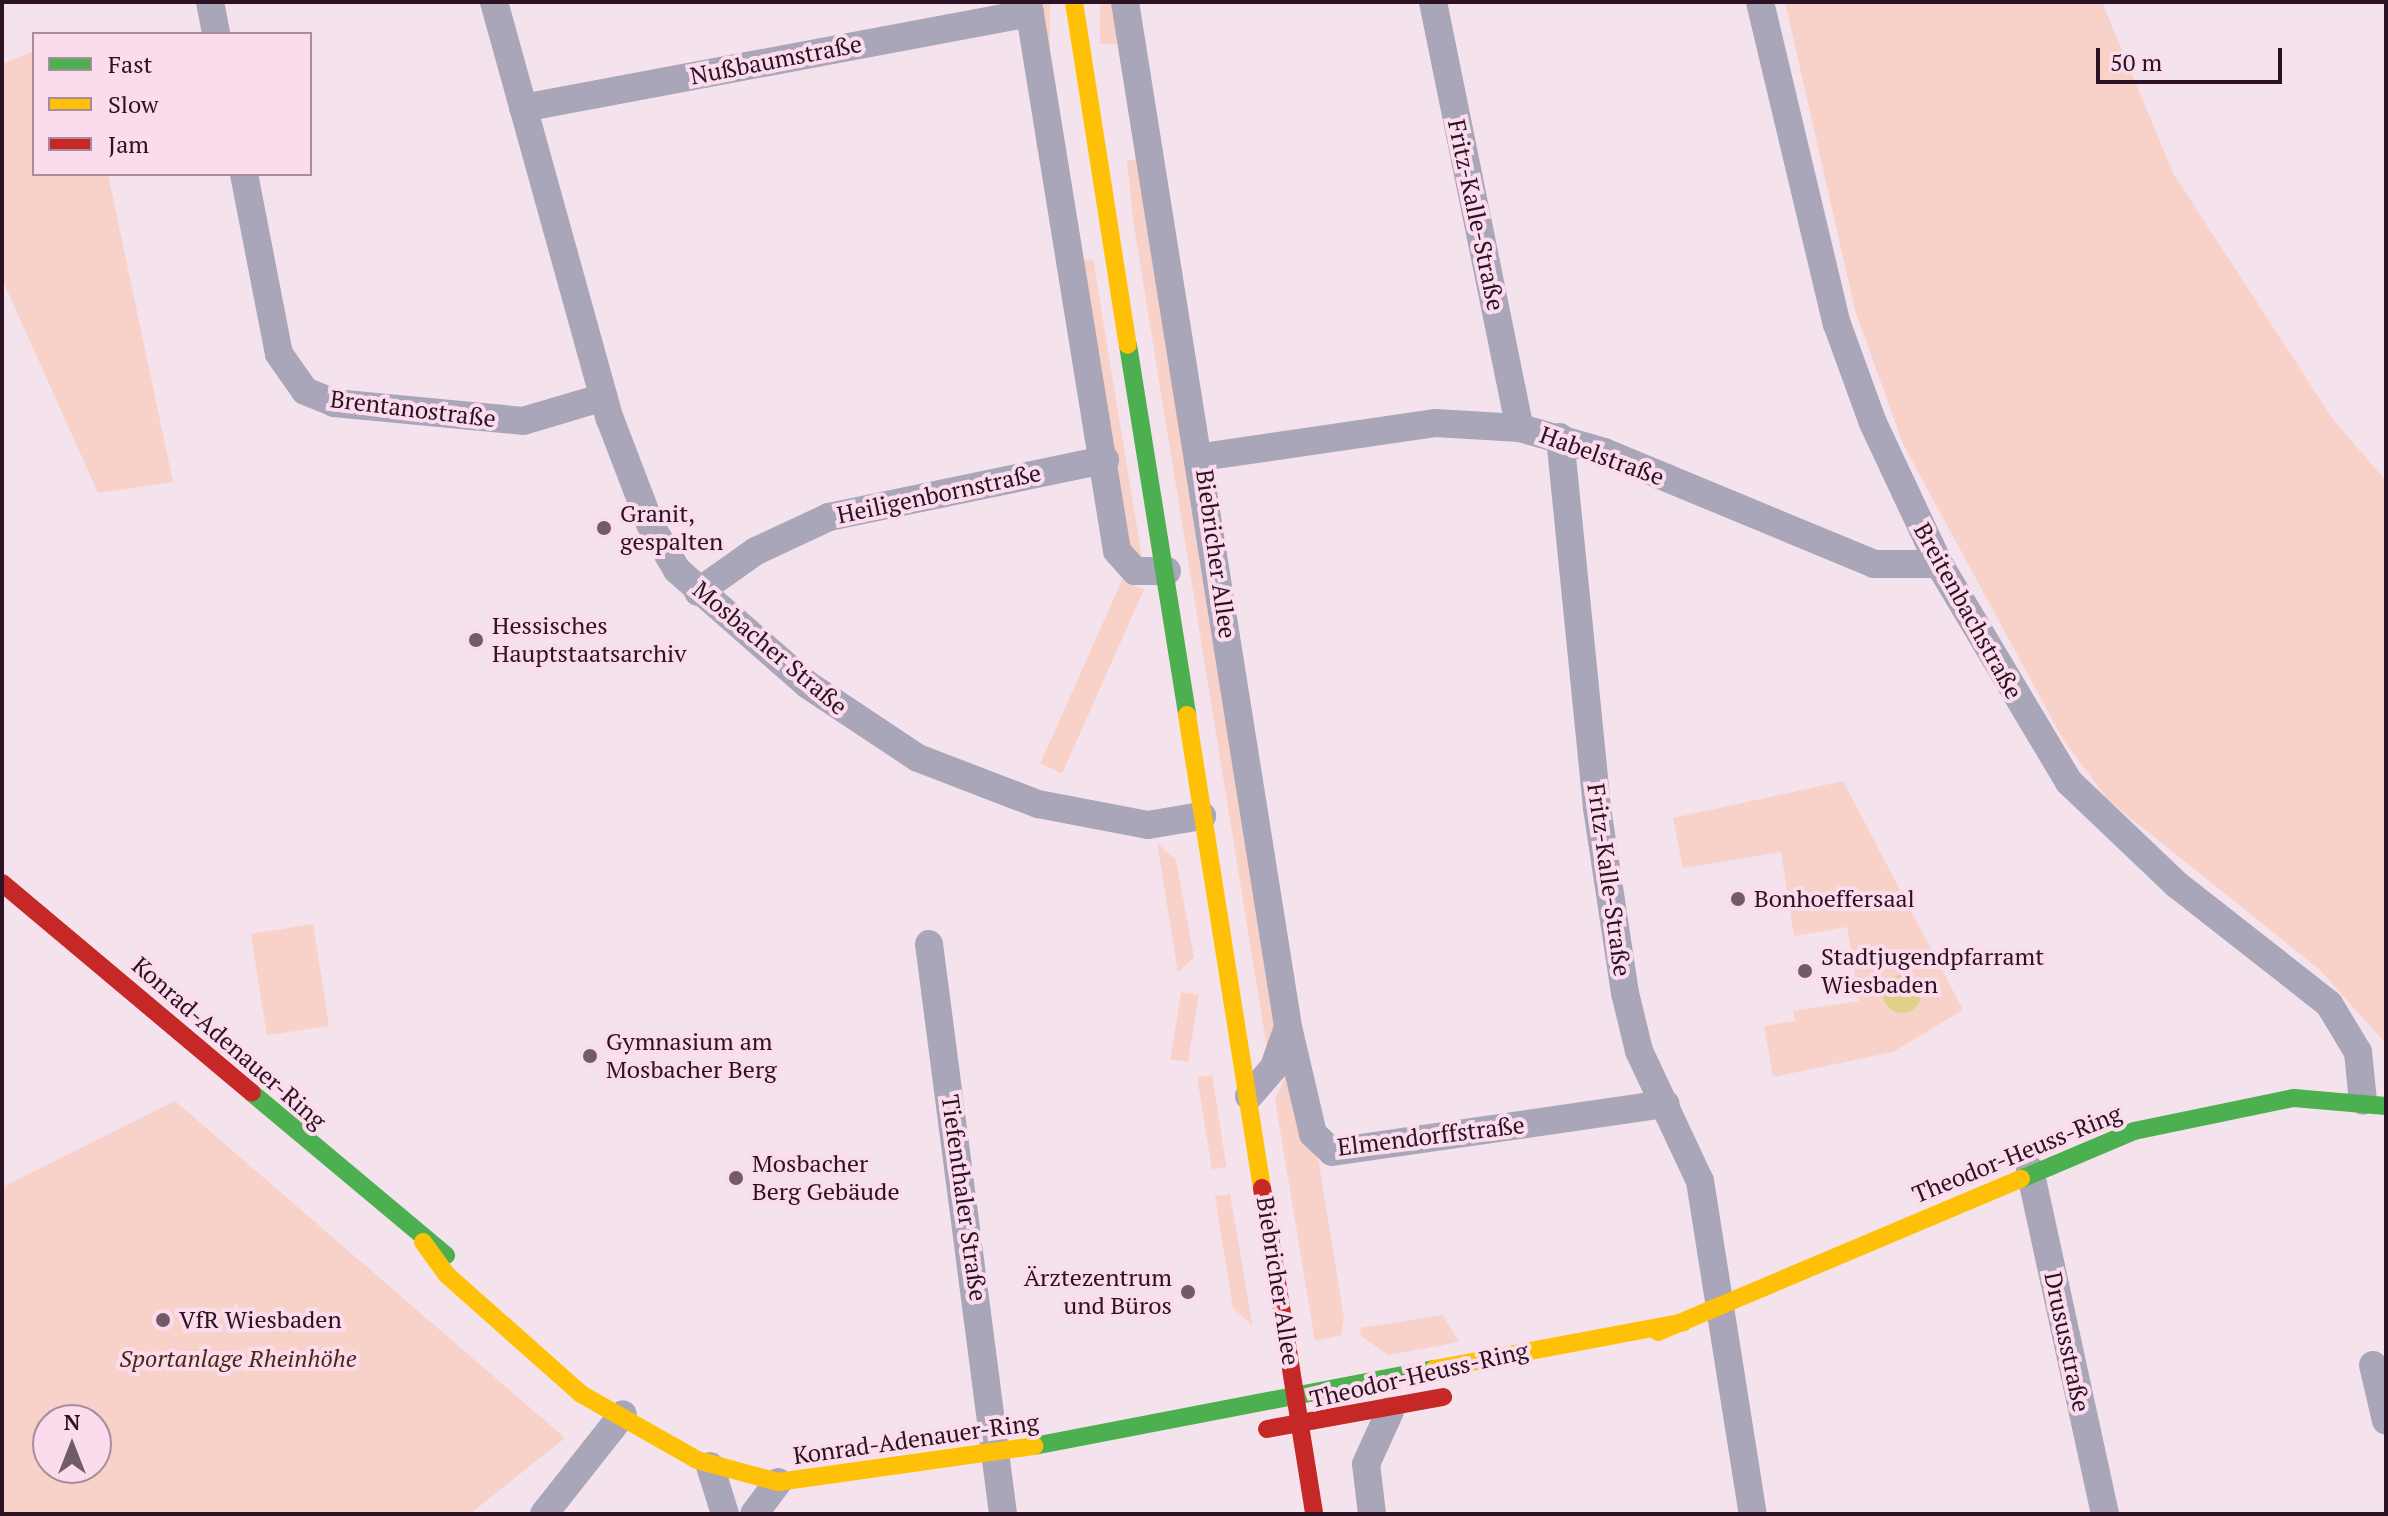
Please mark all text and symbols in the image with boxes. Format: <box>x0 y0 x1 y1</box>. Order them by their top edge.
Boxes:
street label: Nußbaumstraße <box>688 29 864 91</box>
legend <box>32 32 312 176</box>
scale bar <box>2100 32 2286 82</box>
text: 50 m <box>2110 46 2162 78</box>
text: Fast <box>108 48 152 80</box>
text: Slow <box>108 88 159 120</box>
street label: Fritz-Kalle-Straße <box>1442 117 1510 313</box>
text: Jam <box>108 128 149 160</box>
street label: Brentanostraße <box>328 385 498 433</box>
street label: Habelstraße <box>1536 420 1668 492</box>
street label: Heiligenbornstraße <box>834 458 1044 530</box>
street label: Biebricher Allee <box>1190 467 1242 641</box>
place label: Granit, gespalten <box>620 500 723 556</box>
street label: Breitenbachstraße <box>1908 518 2028 704</box>
marker: Granit, gespalten <box>595 519 613 537</box>
street label: Mosbacher Straße <box>687 575 853 721</box>
place label: Hessisches Hauptstaatsarchiv <box>492 612 686 668</box>
marker: Hessisches Hauptstaatsarchiv <box>467 631 485 649</box>
street label: Fritz-Kalle-Straße <box>1581 782 1637 978</box>
place label: Bonhoeffersaal <box>1754 885 1915 913</box>
marker: Bonhoeffersaal <box>1729 890 1747 908</box>
place label: Stadtjugendpfarramt Wiesbaden <box>1821 943 2044 999</box>
street label: Konrad-Adenauer-Ring <box>126 951 332 1135</box>
marker: Stadtjugendpfarramt Wiesbaden <box>1796 962 1814 980</box>
place label: Gymnasium am Mosbacher Berg <box>606 1028 777 1084</box>
marker: Gymnasium am Mosbacher Berg <box>581 1047 599 1065</box>
street label: Tiefenthaler Straße <box>935 1093 993 1303</box>
street label: Theodor-Heuss-Ring <box>1908 1099 2126 1209</box>
street label: Elmendorffstraße <box>1336 1110 1526 1162</box>
place label: Mosbacher Berg Gebäude <box>752 1150 899 1206</box>
marker: Mosbacher Berg Gebäude <box>727 1169 745 1187</box>
street label: Biebricher Allee <box>1250 1194 1306 1368</box>
place label: Ärztezentrum und Büros <box>1024 1264 1172 1320</box>
street label: Drususstraße <box>2038 1269 2096 1415</box>
marker: Ärztezentrum und Büros <box>1179 1283 1197 1301</box>
place label: VfR Wiesbaden <box>179 1306 342 1334</box>
marker: VfR Wiesbaden <box>154 1311 172 1329</box>
street label: Theodor-Heuss-Ring <box>1307 1336 1531 1414</box>
park label: Sportanlage Rheinhöhe <box>119 1345 357 1373</box>
north arrow <box>32 1404 112 1484</box>
text: N <box>64 1407 80 1436</box>
street label: Konrad-Adenauer-Ring <box>791 1408 1041 1470</box>

